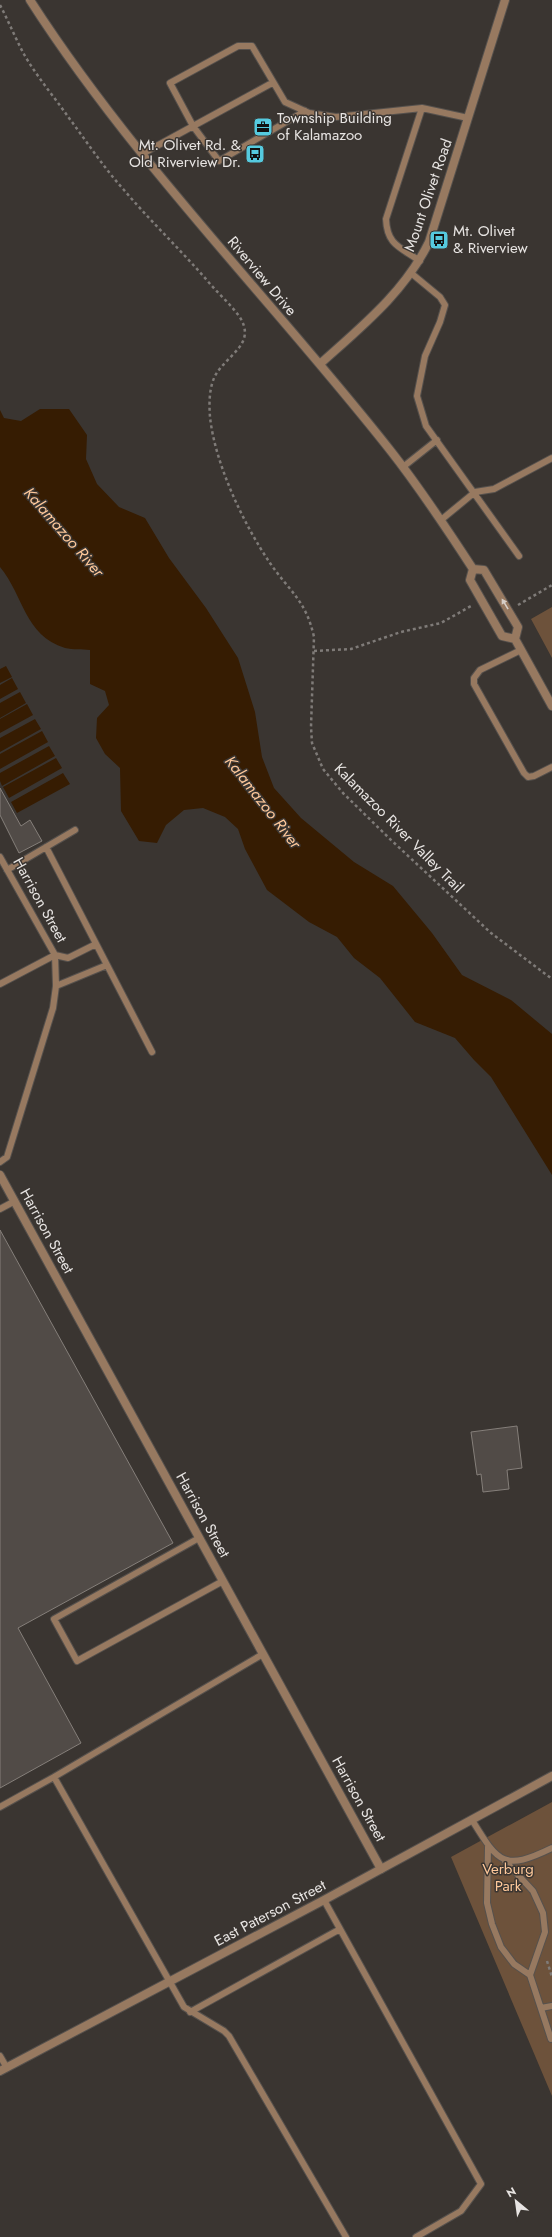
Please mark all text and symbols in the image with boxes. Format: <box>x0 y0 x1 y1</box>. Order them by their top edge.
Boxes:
place label: Township Building of Kalamazoo <box>277 107 392 146</box>
office icon: Township Building of Kalamazoo <box>252 116 274 138</box>
place label: Mt. Olivet Rd. & Old Riverview Dr. <box>129 134 241 173</box>
street label: Mount Olivet Road <box>398 136 458 254</box>
bus stop icon: Mt. Olivet Rd. & Old Riverview Dr. <box>244 143 266 165</box>
place label: Mt. Olivet & Riverview <box>453 220 529 259</box>
bus stop icon: Mt. Olivet & Riverview <box>428 229 450 251</box>
street label: Riverview Drive <box>222 231 302 321</box>
water label: Kalamazoo River <box>18 482 111 583</box>
one-way arrow <box>501 598 508 610</box>
water label: Kalamazoo River <box>219 751 308 855</box>
street label: Kalamazoo River Valley Trail <box>329 758 469 898</box>
street label: Harrison Street <box>7 853 73 947</box>
street label: Harrison Street <box>14 1184 80 1278</box>
street label: Harrison Street <box>170 1468 236 1562</box>
street label: Harrison Street <box>326 1752 392 1846</box>
park label: Verburg Park <box>482 1858 534 1897</box>
street label: East Paterson Street <box>210 1874 330 1952</box>
north arrow <box>496 2181 536 2221</box>
text: N <box>503 2183 519 2201</box>

